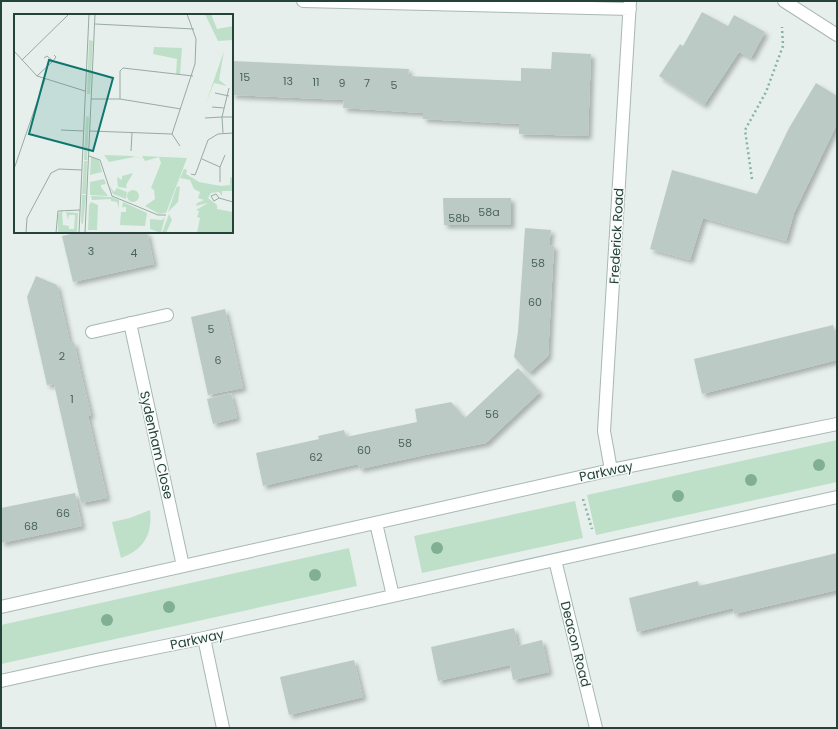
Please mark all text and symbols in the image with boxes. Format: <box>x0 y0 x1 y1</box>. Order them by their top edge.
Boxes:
inset map <box>14 14 233 233</box>
house number: 15 <box>240 69 250 85</box>
house number: 13 <box>283 73 293 89</box>
house number: 11 <box>312 74 320 90</box>
house number: 9 <box>339 75 346 91</box>
house number: 7 <box>364 75 370 91</box>
house number: 5 <box>391 77 398 93</box>
street label: Frederick Road <box>604 187 629 285</box>
house number: 58a <box>478 204 500 220</box>
house number: 58b <box>448 210 470 226</box>
house number: 3 <box>88 243 94 259</box>
house number: 4 <box>131 245 138 261</box>
house number: 58 <box>531 255 545 271</box>
house number: 60 <box>528 294 542 310</box>
house number: 5 <box>208 321 215 337</box>
house number: 2 <box>59 348 65 364</box>
house number: 6 <box>215 352 222 368</box>
street label: Sydenham Close <box>135 389 178 501</box>
house number: 1 <box>70 391 74 407</box>
house number: 56 <box>485 406 499 422</box>
house number: 58 <box>398 435 412 451</box>
house number: 60 <box>357 442 371 458</box>
house number: 62 <box>309 449 323 465</box>
street label: Parkway <box>577 456 635 486</box>
house number: 66 <box>56 505 70 521</box>
house number: 68 <box>24 518 38 534</box>
street label: Deacon Road <box>556 599 595 689</box>
street label: Parkway <box>168 624 226 654</box>

